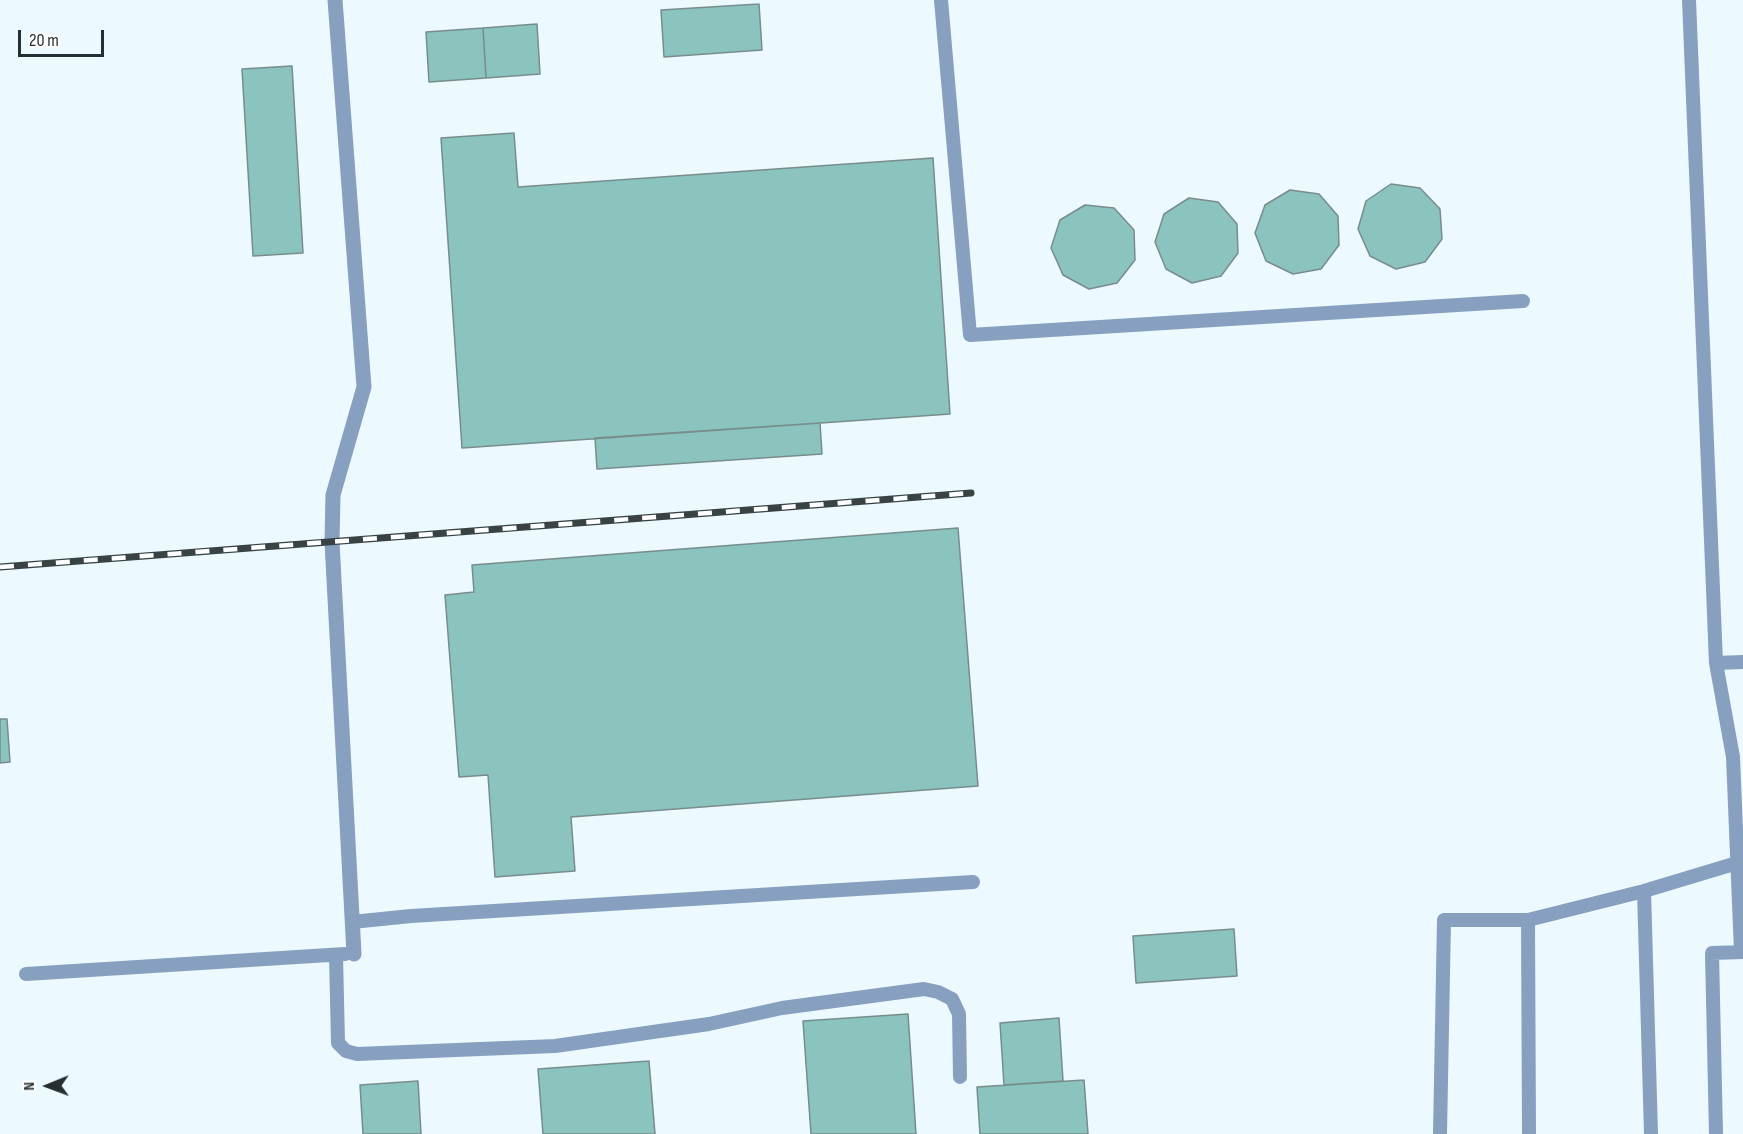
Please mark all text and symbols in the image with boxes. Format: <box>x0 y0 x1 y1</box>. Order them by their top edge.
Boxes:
scale bar <box>21 18 106 56</box>
text: 20 m <box>29 30 59 51</box>
north arrow <box>18 1056 78 1116</box>
text: N <box>20 1082 39 1091</box>

